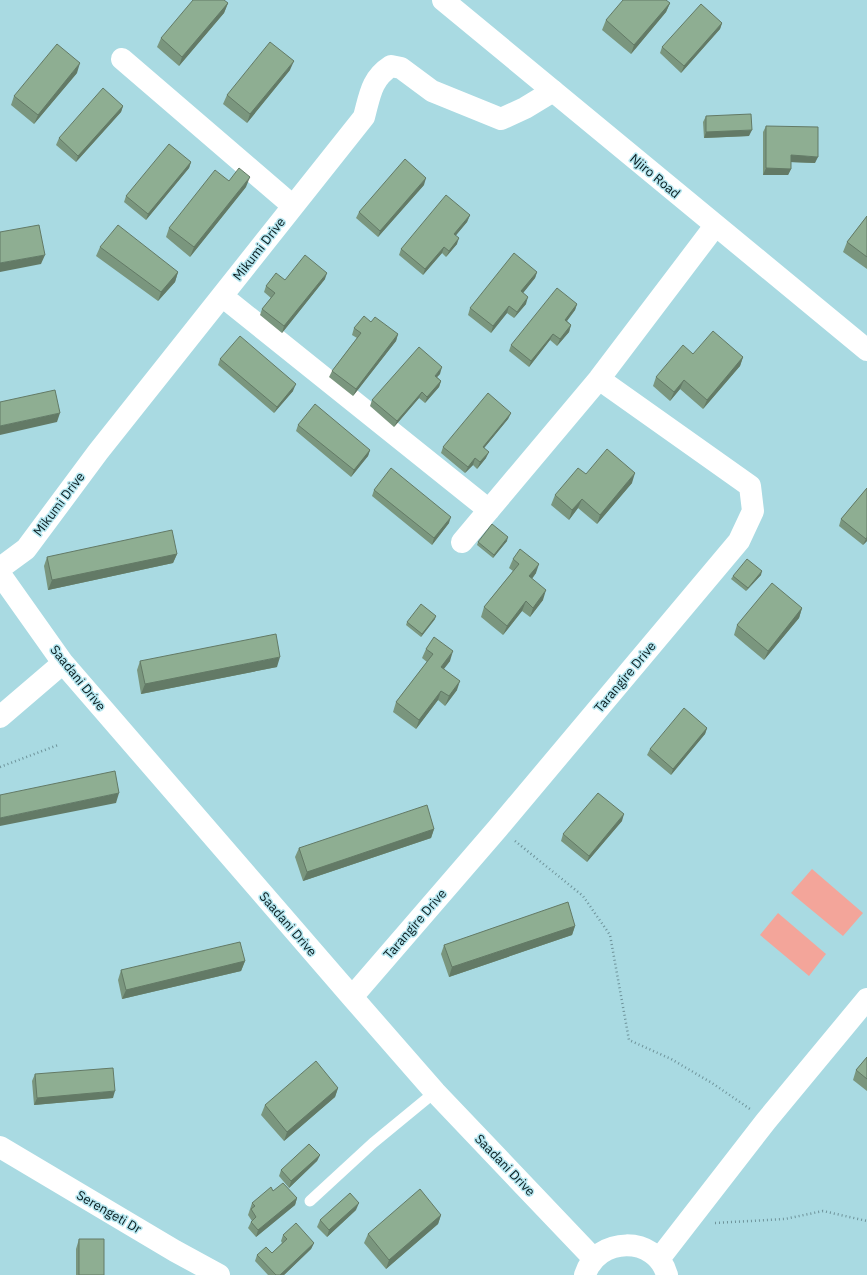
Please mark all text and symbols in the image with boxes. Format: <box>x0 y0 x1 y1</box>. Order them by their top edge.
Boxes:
street label: Njiro Road <box>626 150 684 202</box>
street label: Mikumi Drive <box>229 214 289 284</box>
street label: Mikumi Drive <box>29 469 89 539</box>
street label: Tarangire Drive <box>590 638 660 716</box>
street label: Saadani Drive <box>46 642 110 714</box>
street label: Tarangire Drive <box>380 885 450 963</box>
street label: Saadani Drive <box>255 888 321 960</box>
street label: Saadani Drive <box>471 1130 539 1200</box>
street label: Serengeti Dr <box>73 1187 145 1238</box>

